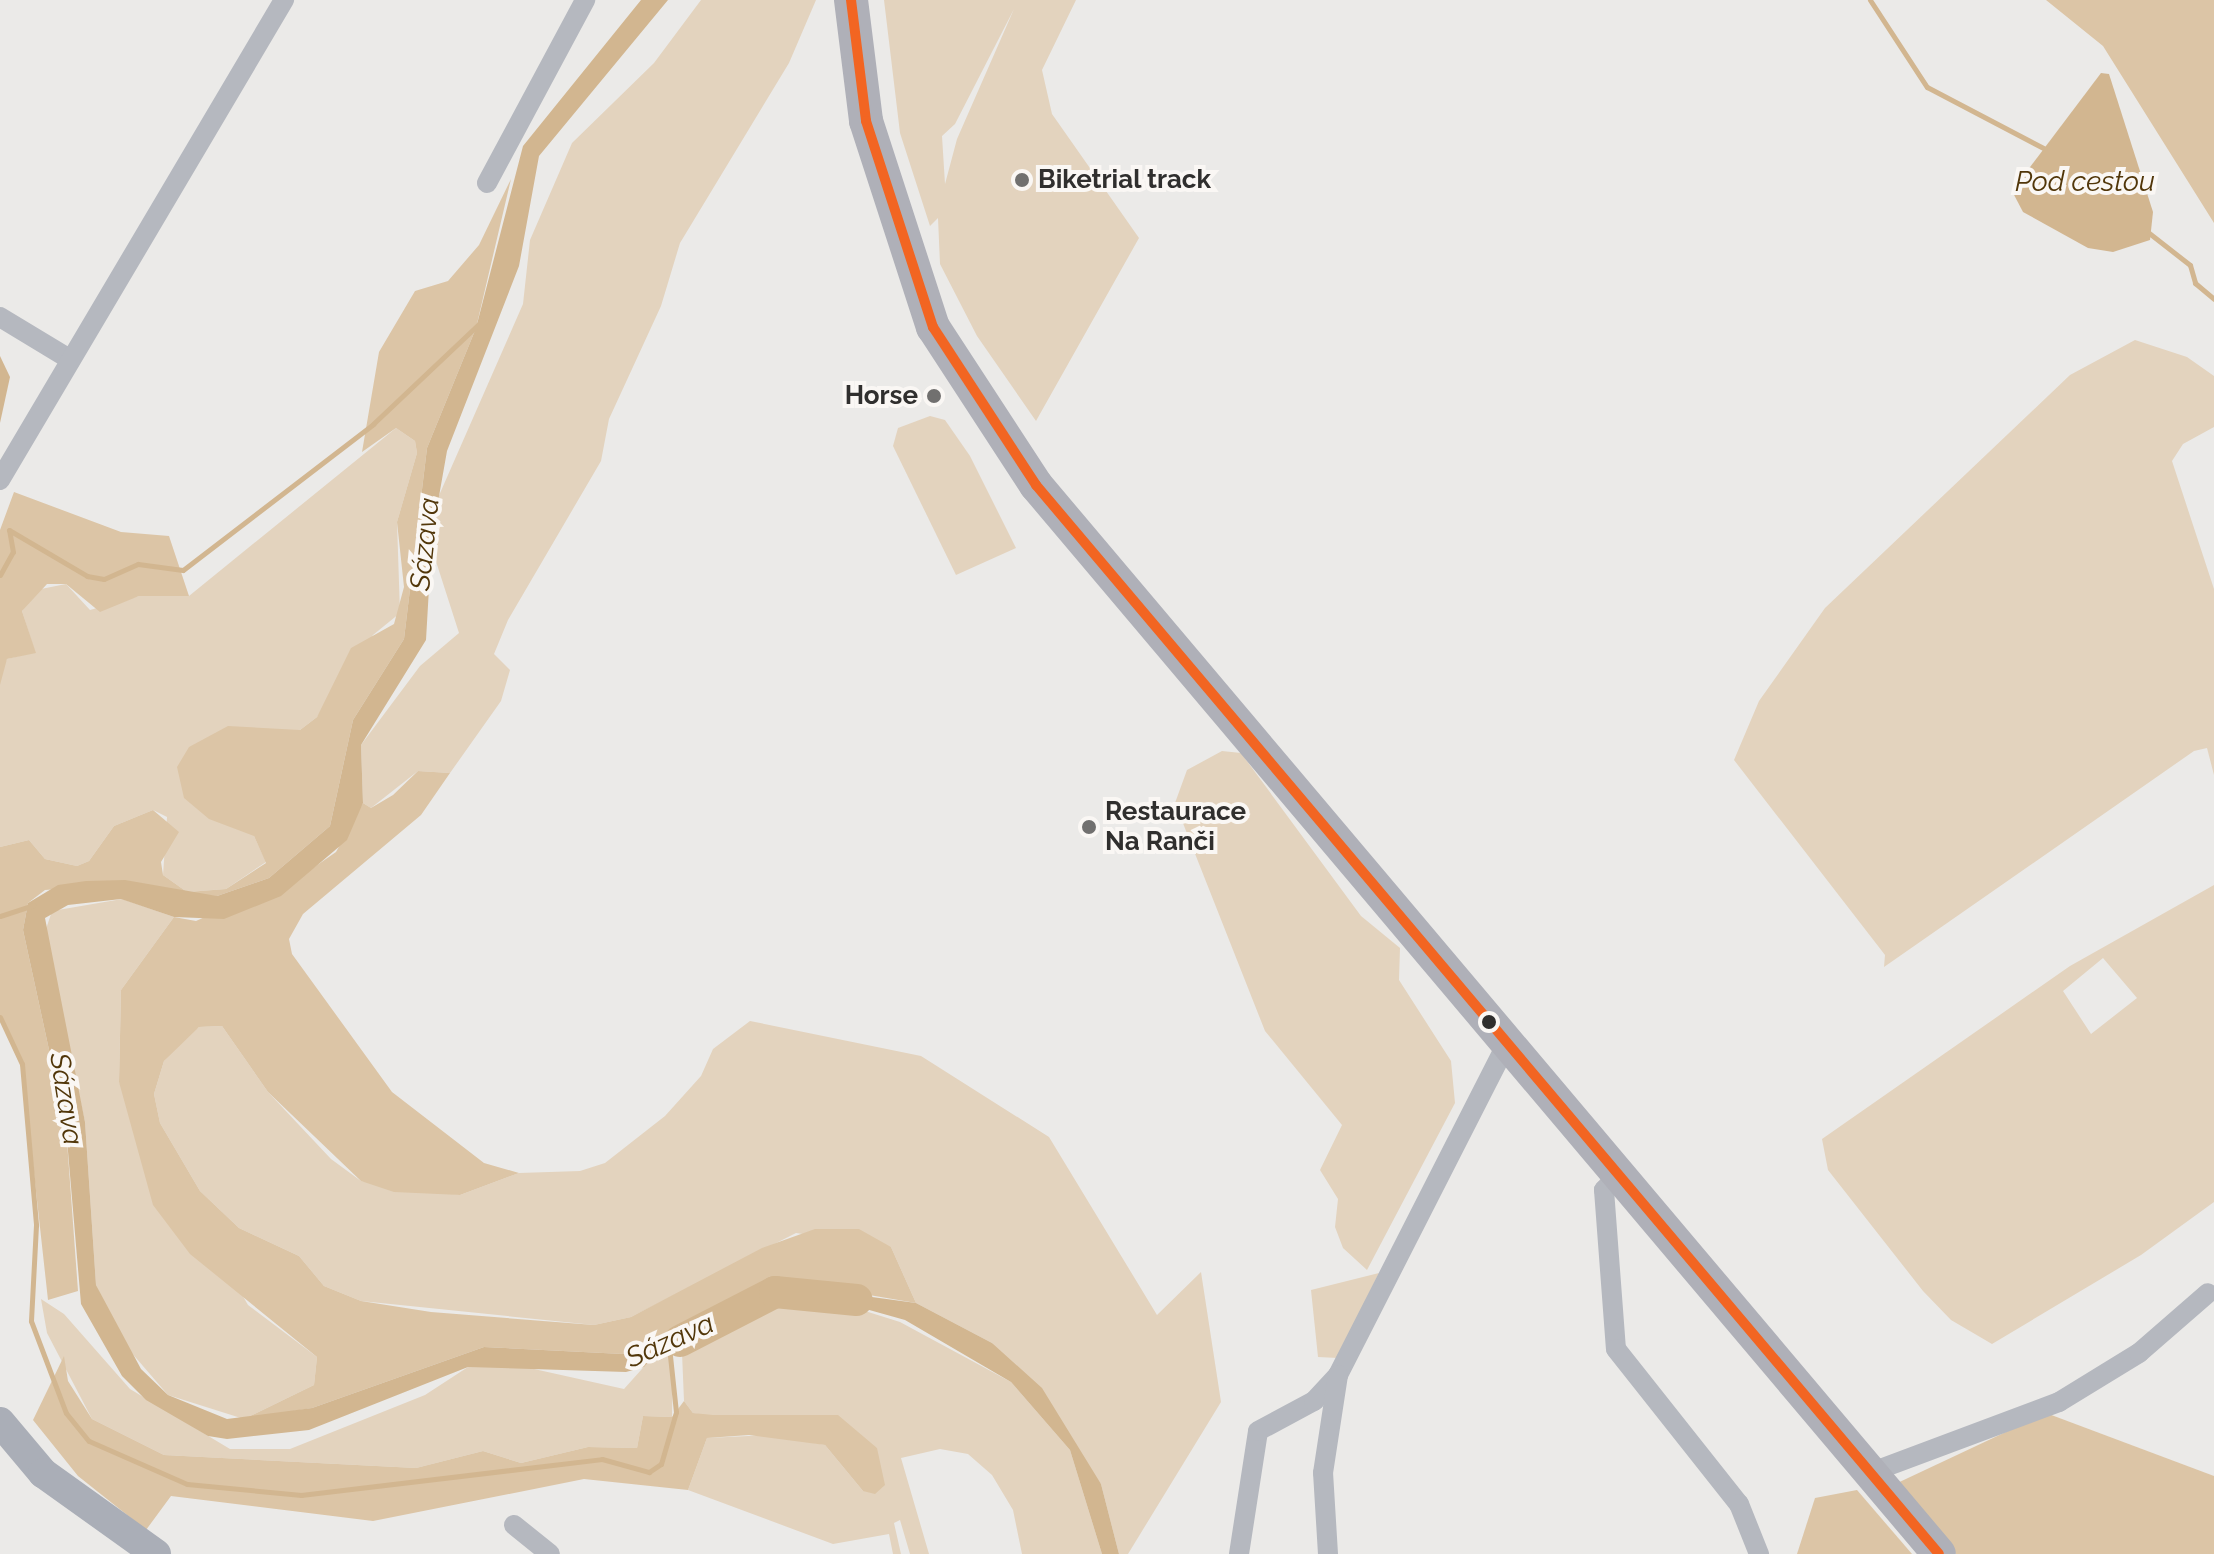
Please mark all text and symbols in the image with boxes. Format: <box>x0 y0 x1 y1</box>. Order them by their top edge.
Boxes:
place label: Biketrial track <box>1038 164 1212 196</box>
water label: Pod cestou <box>2015 165 2155 199</box>
marker: Biketrial track <box>1013 171 1031 189</box>
place label: Horse <box>845 380 918 412</box>
marker: Horse <box>925 387 943 405</box>
water label: Sázava <box>403 496 447 592</box>
place label: Restaurace Na Ranči <box>1105 796 1246 858</box>
marker: Restaurace Na Ranči <box>1080 818 1098 836</box>
unlabelled marker <box>1481 1014 1497 1030</box>
water label: Sázava <box>42 1050 90 1148</box>
water label: Sázava <box>621 1307 719 1375</box>

